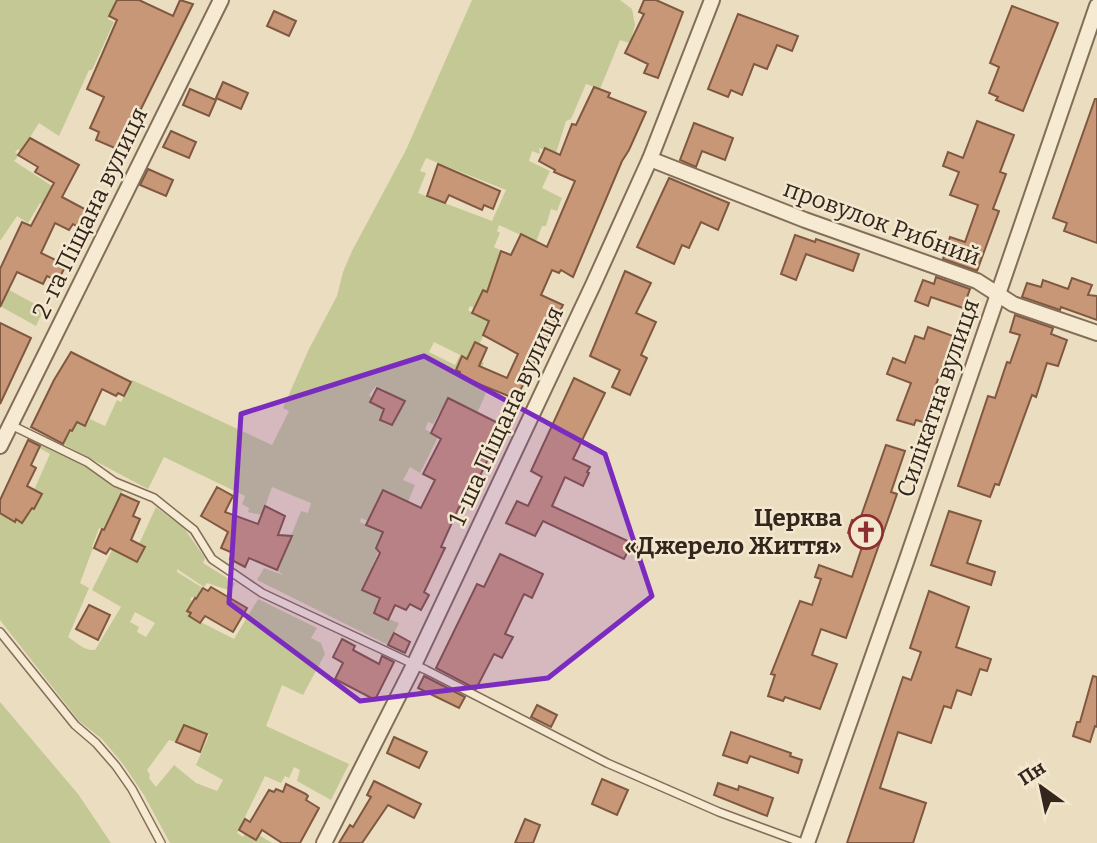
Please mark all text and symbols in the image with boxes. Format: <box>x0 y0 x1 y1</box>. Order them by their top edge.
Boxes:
street label: 2-га Піщана вулиця <box>27 103 153 323</box>
street label: провулок Рибний <box>780 174 984 272</box>
street label: Силікатна вулиця <box>891 295 985 501</box>
street label: 1-ша Піщана вулиця <box>443 302 569 530</box>
place label: Церква «Джерело Життя» <box>624 504 843 560</box>
church icon: Церква «Джерело Життя» <box>847 513 885 551</box>
north arrow <box>1006 752 1076 822</box>
text: Пн <box>1014 756 1050 790</box>

